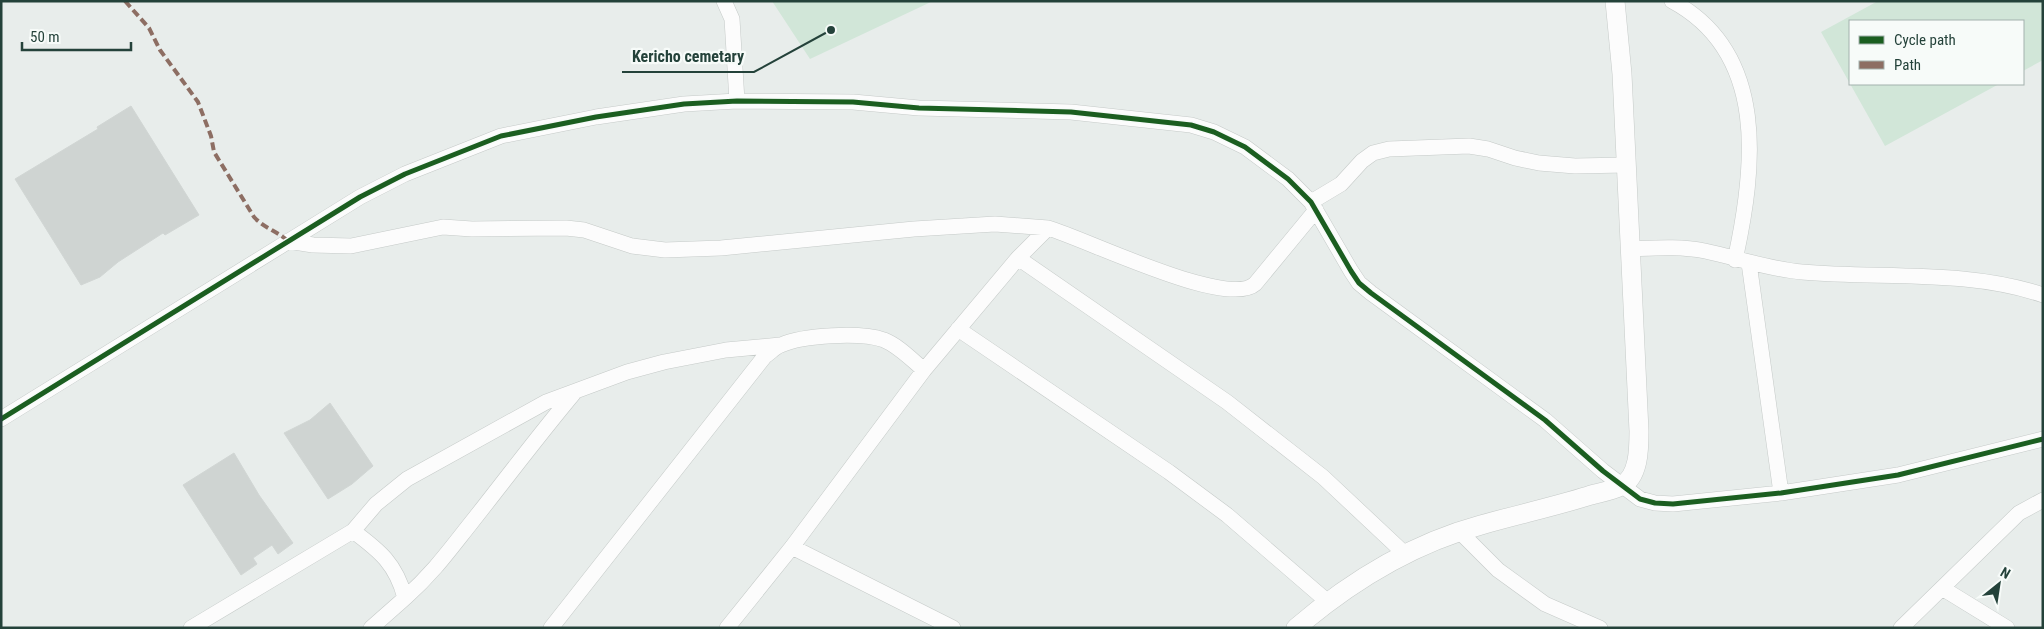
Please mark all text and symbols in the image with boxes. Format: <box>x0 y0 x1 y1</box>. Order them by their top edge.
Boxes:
scale bar <box>22 20 131 52</box>
legend <box>1849 20 2024 85</box>
text: 50 m <box>30 28 60 46</box>
text: Cycle path <box>1894 31 1956 49</box>
callout: Kericho cemetary <box>622 41 754 72</box>
text: Kericho cemetary <box>632 47 744 66</box>
text: Path <box>1894 56 1921 74</box>
north arrow <box>1974 559 2024 609</box>
text: N <box>1998 564 2013 582</box>

